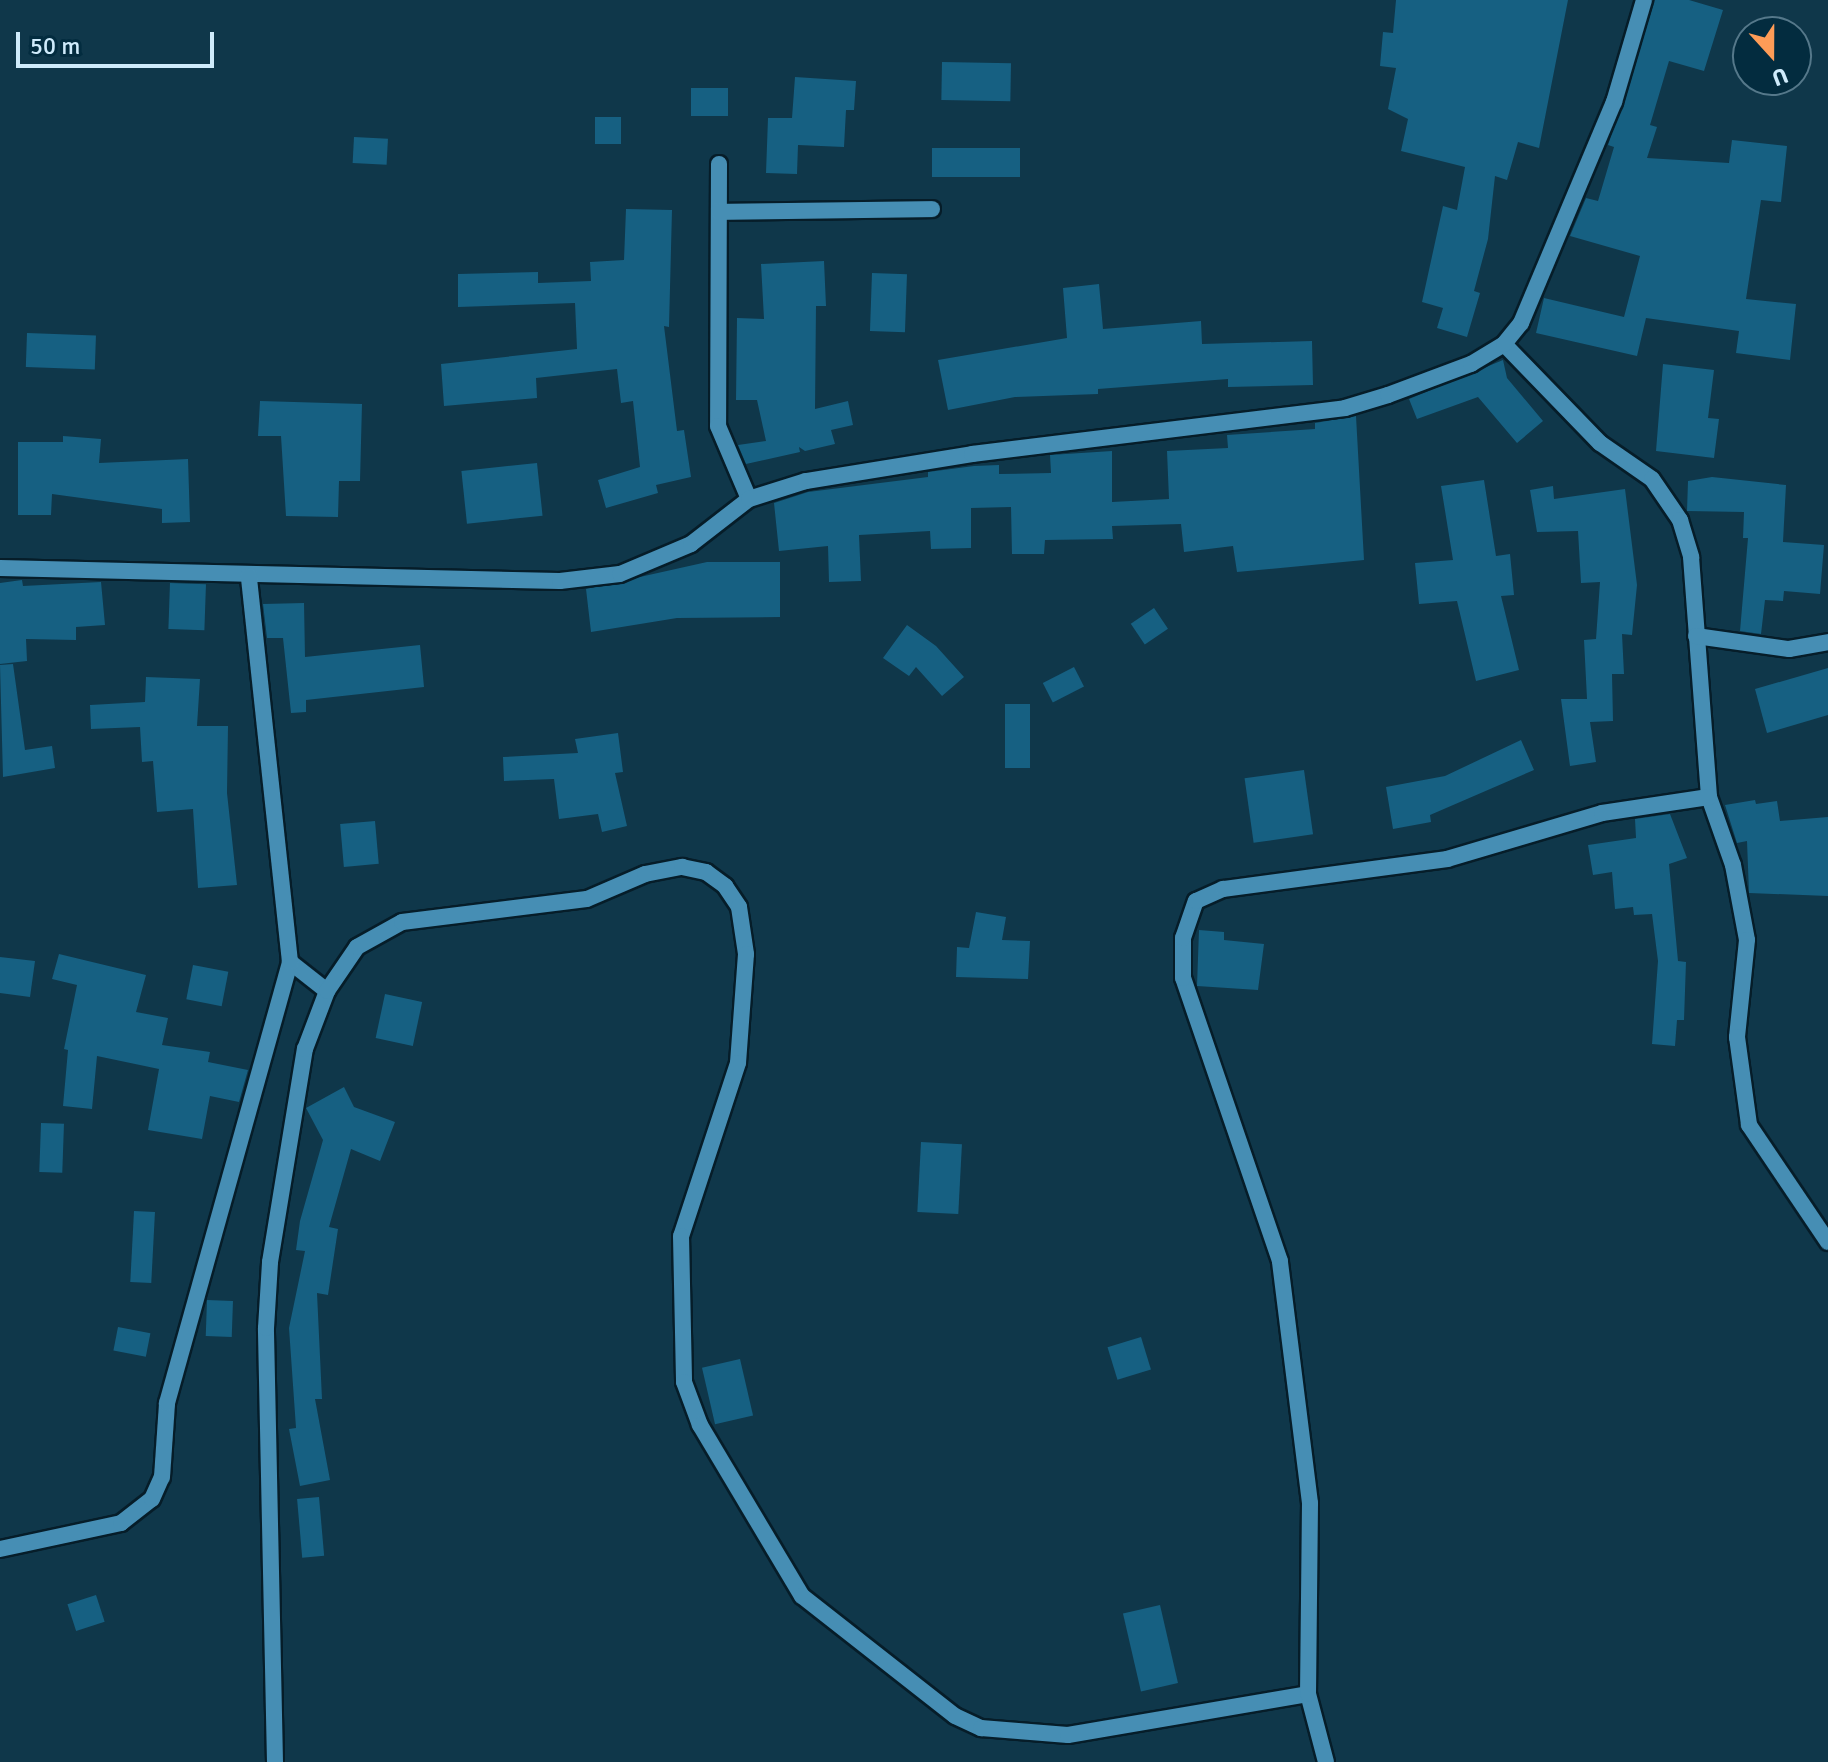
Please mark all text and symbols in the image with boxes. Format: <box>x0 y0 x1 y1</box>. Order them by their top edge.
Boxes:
scale bar <box>20 16 218 66</box>
north arrow <box>1732 16 1812 96</box>
text: 50 m <box>30 31 80 61</box>
text: U <box>1768 62 1792 92</box>

